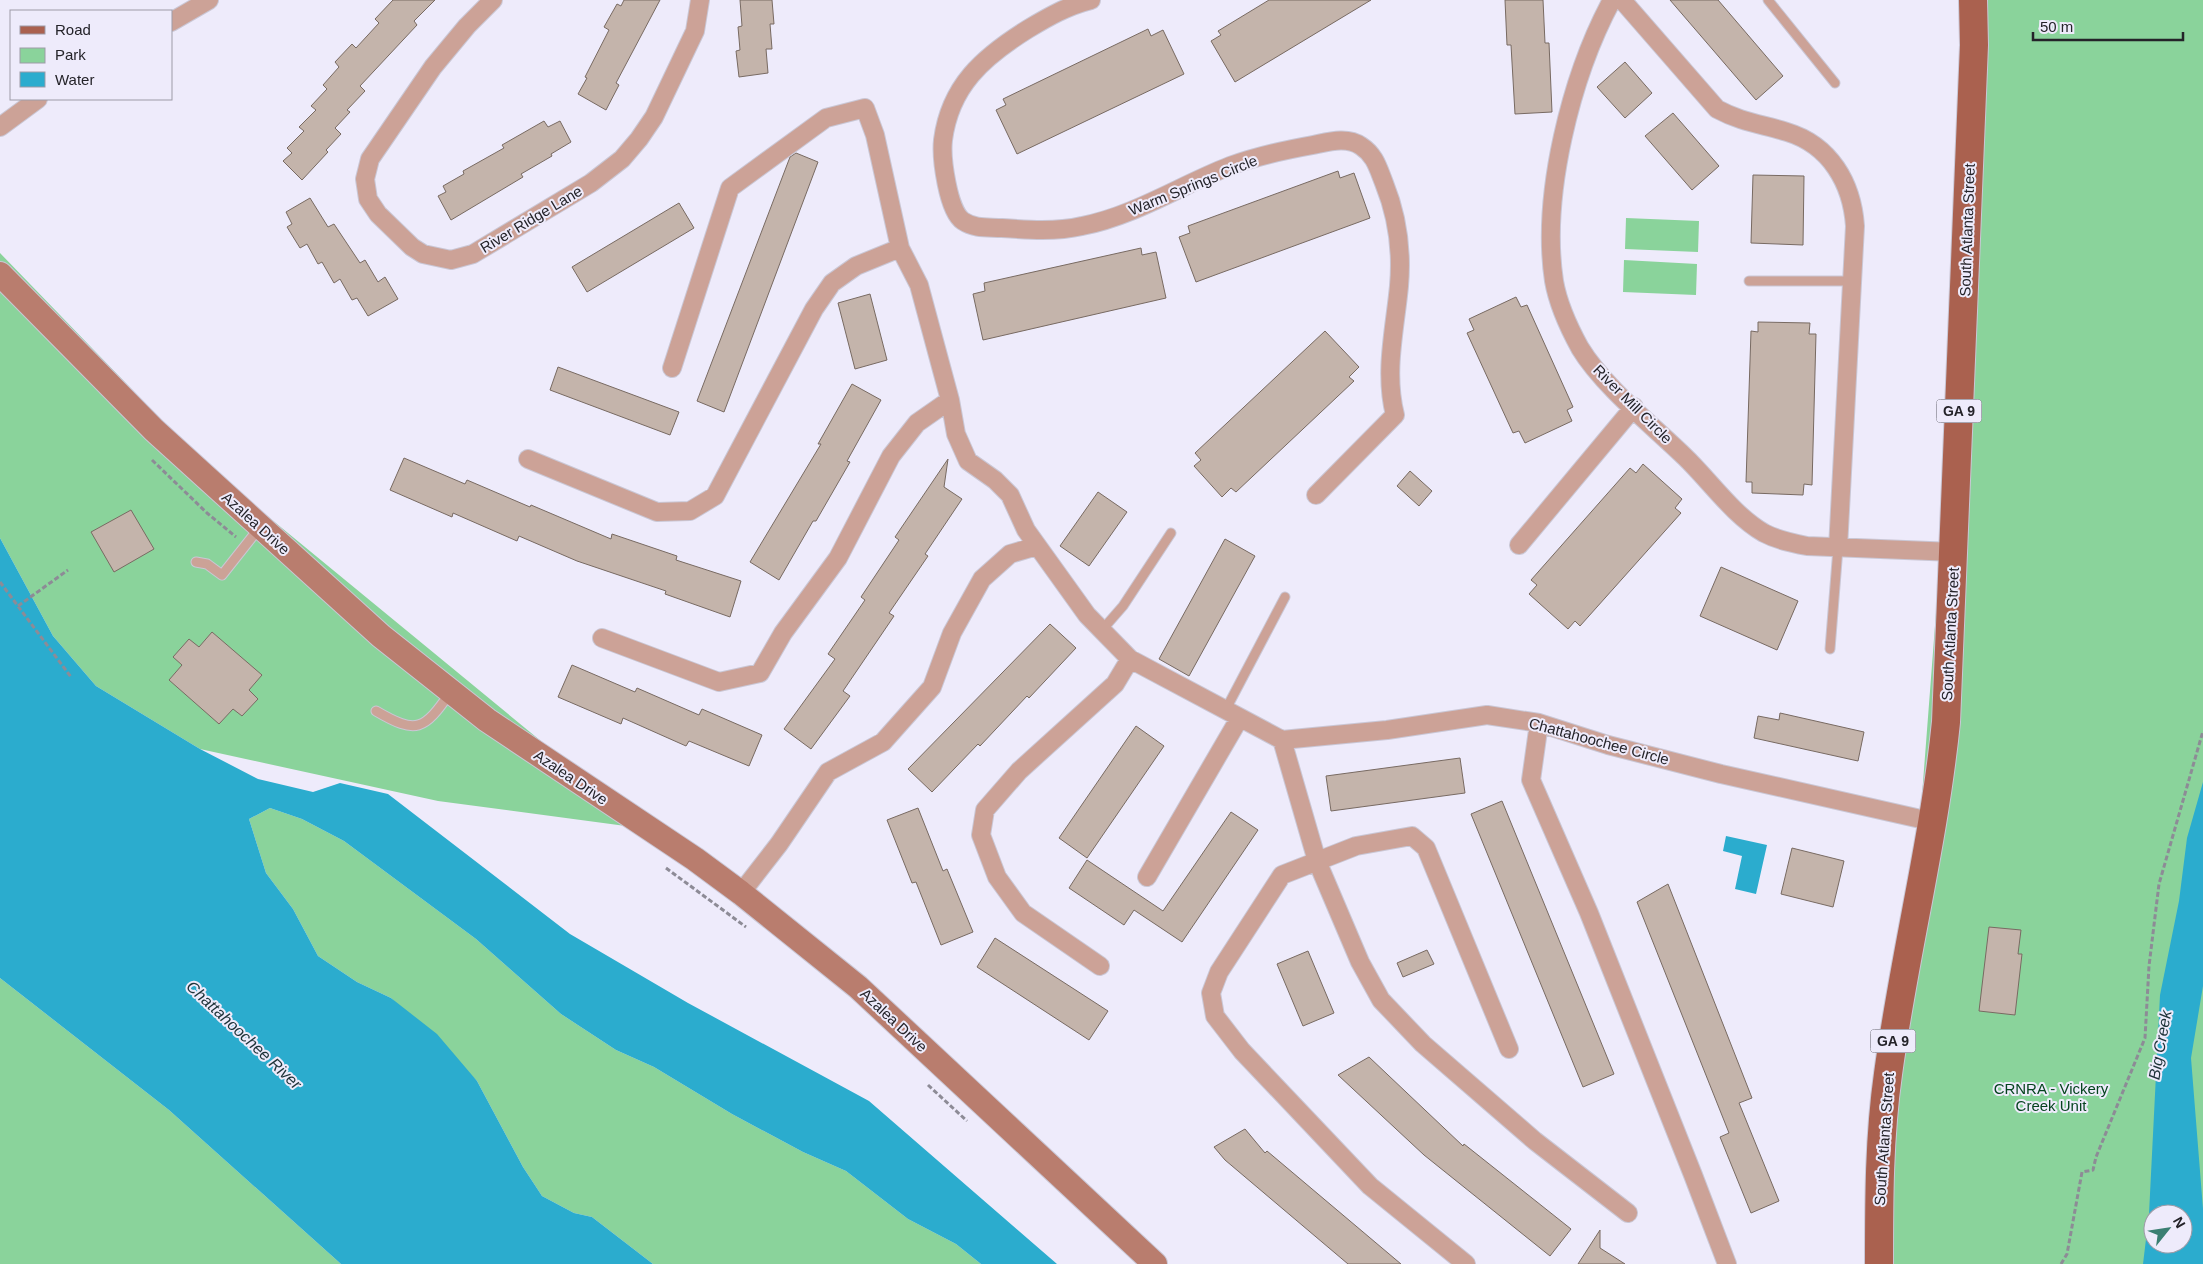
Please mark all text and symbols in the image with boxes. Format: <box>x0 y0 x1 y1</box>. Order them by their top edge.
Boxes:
legend <box>10 10 172 100</box>
scale bar <box>2033 10 2183 42</box>
text: 50 m <box>2040 18 2073 35</box>
text: Road <box>55 21 91 38</box>
text: Park <box>55 46 86 63</box>
text: Water <box>55 71 94 88</box>
street label: Warm Springs Circle <box>1126 151 1260 219</box>
street label: South Atlanta Street <box>1956 162 1978 297</box>
street label: River Ridge Lane <box>477 182 585 256</box>
street label: River Mill Circle <box>1590 361 1676 447</box>
road number: GA 9 <box>1936 400 1982 422</box>
street label: Azalea Drive <box>219 488 293 558</box>
street label: South Atlanta Street <box>1938 566 1962 701</box>
street label: Chattahoochee Circle <box>1527 714 1671 768</box>
street label: Azalea Drive <box>531 746 611 808</box>
water label: Chattahoochee River <box>183 978 305 1093</box>
street label: Azalea Drive <box>857 985 931 1055</box>
water label: Big Creek <box>2146 1008 2175 1081</box>
road number: GA 9 <box>1870 1030 1916 1052</box>
street label: South Atlanta Street <box>1871 1071 1897 1206</box>
park label: CRNRA - Vickery Creek Unit <box>1994 1080 2109 1114</box>
north arrow <box>2143 1204 2193 1254</box>
text: N <box>2170 1214 2189 1231</box>

